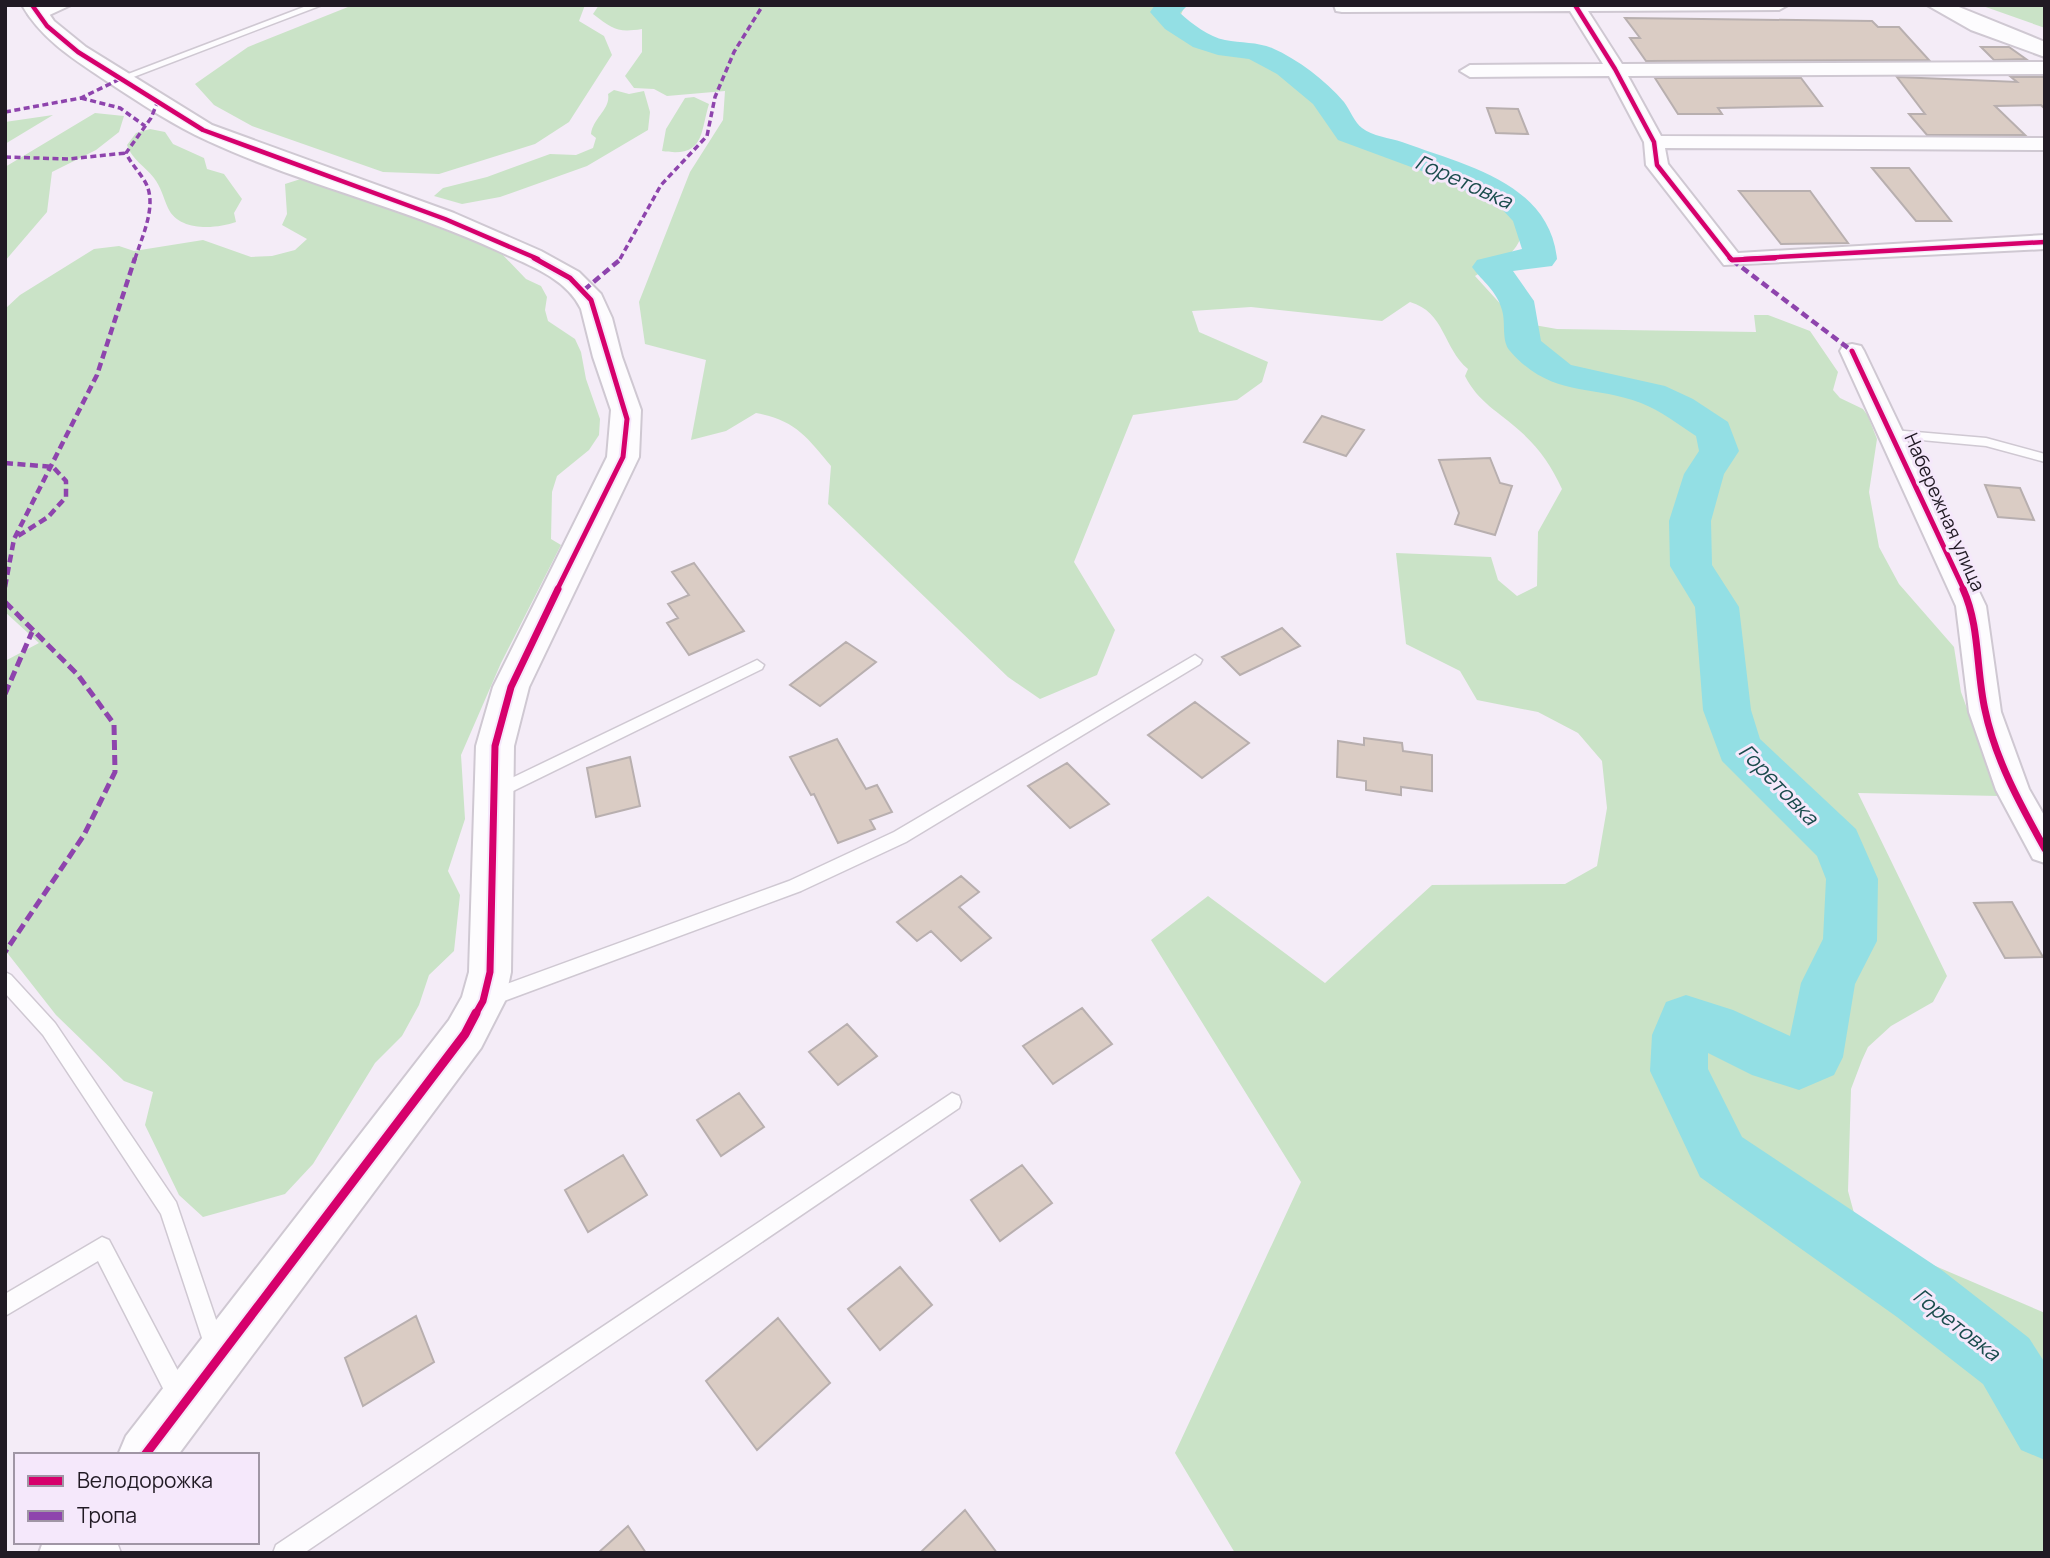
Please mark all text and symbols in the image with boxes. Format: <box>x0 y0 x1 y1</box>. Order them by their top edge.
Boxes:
water label: Горетовка <box>1411 147 1518 215</box>
street label: Набережная улица <box>1898 429 1992 595</box>
water label: Горетовка <box>1733 737 1826 832</box>
water label: Горетовка <box>1908 1281 2007 1367</box>
legend <box>14 1453 259 1544</box>
text: Велодорожка <box>77 1466 213 1494</box>
text: Тропа <box>77 1501 137 1529</box>

